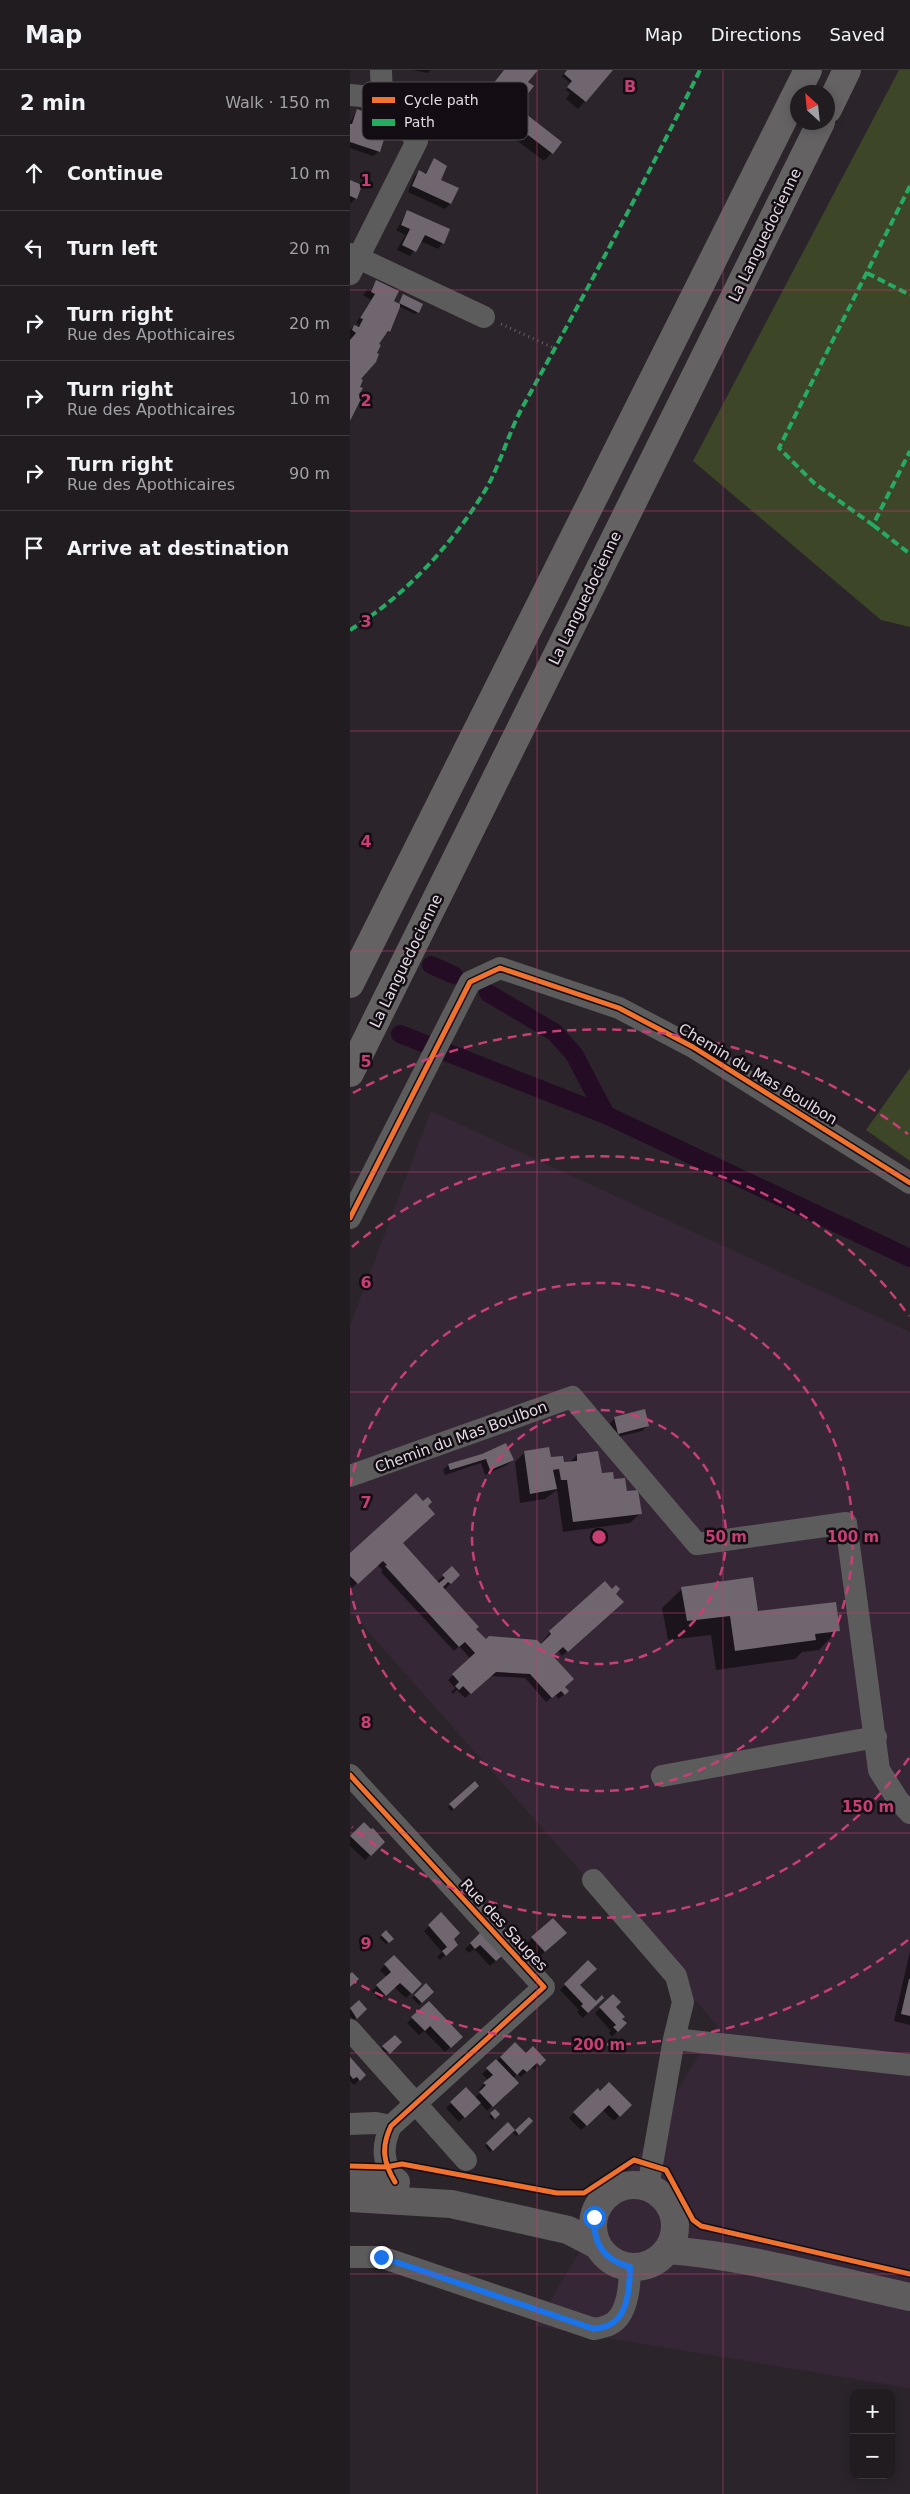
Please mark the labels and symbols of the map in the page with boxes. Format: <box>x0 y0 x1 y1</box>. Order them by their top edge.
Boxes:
text: B <box>624 77 636 96</box>
legend <box>362 82 528 140</box>
north arrow <box>790 85 835 130</box>
text: Cycle path <box>404 92 479 108</box>
text: Path <box>404 114 435 130</box>
street label: La Languedocienne <box>725 165 805 305</box>
text: 1 <box>360 171 372 190</box>
text: 2 <box>360 391 372 410</box>
street label: La Languedocienne <box>545 528 625 668</box>
text: 3 <box>360 612 372 631</box>
text: 4 <box>360 832 372 851</box>
street label: La Languedocienne <box>366 891 446 1031</box>
street label: Chemin du Mas Boulbon <box>675 1019 841 1129</box>
text: 5 <box>360 1052 372 1071</box>
text: 6 <box>360 1273 372 1292</box>
street label: Chemin du Mas Boulbon <box>372 1397 550 1477</box>
text: 7 <box>360 1493 372 1512</box>
centre of rings <box>590 1528 608 1546</box>
text: 50 m <box>705 1528 747 1546</box>
text: 100 m <box>827 1528 879 1546</box>
text: 8 <box>360 1713 372 1732</box>
text: 150 m <box>842 1798 894 1816</box>
street label: Rue des Sauges <box>457 1875 551 1975</box>
text: 9 <box>360 1934 372 1953</box>
text: 200 m <box>573 2036 625 2054</box>
route start <box>583 2206 606 2229</box>
route end <box>370 2246 393 2269</box>

